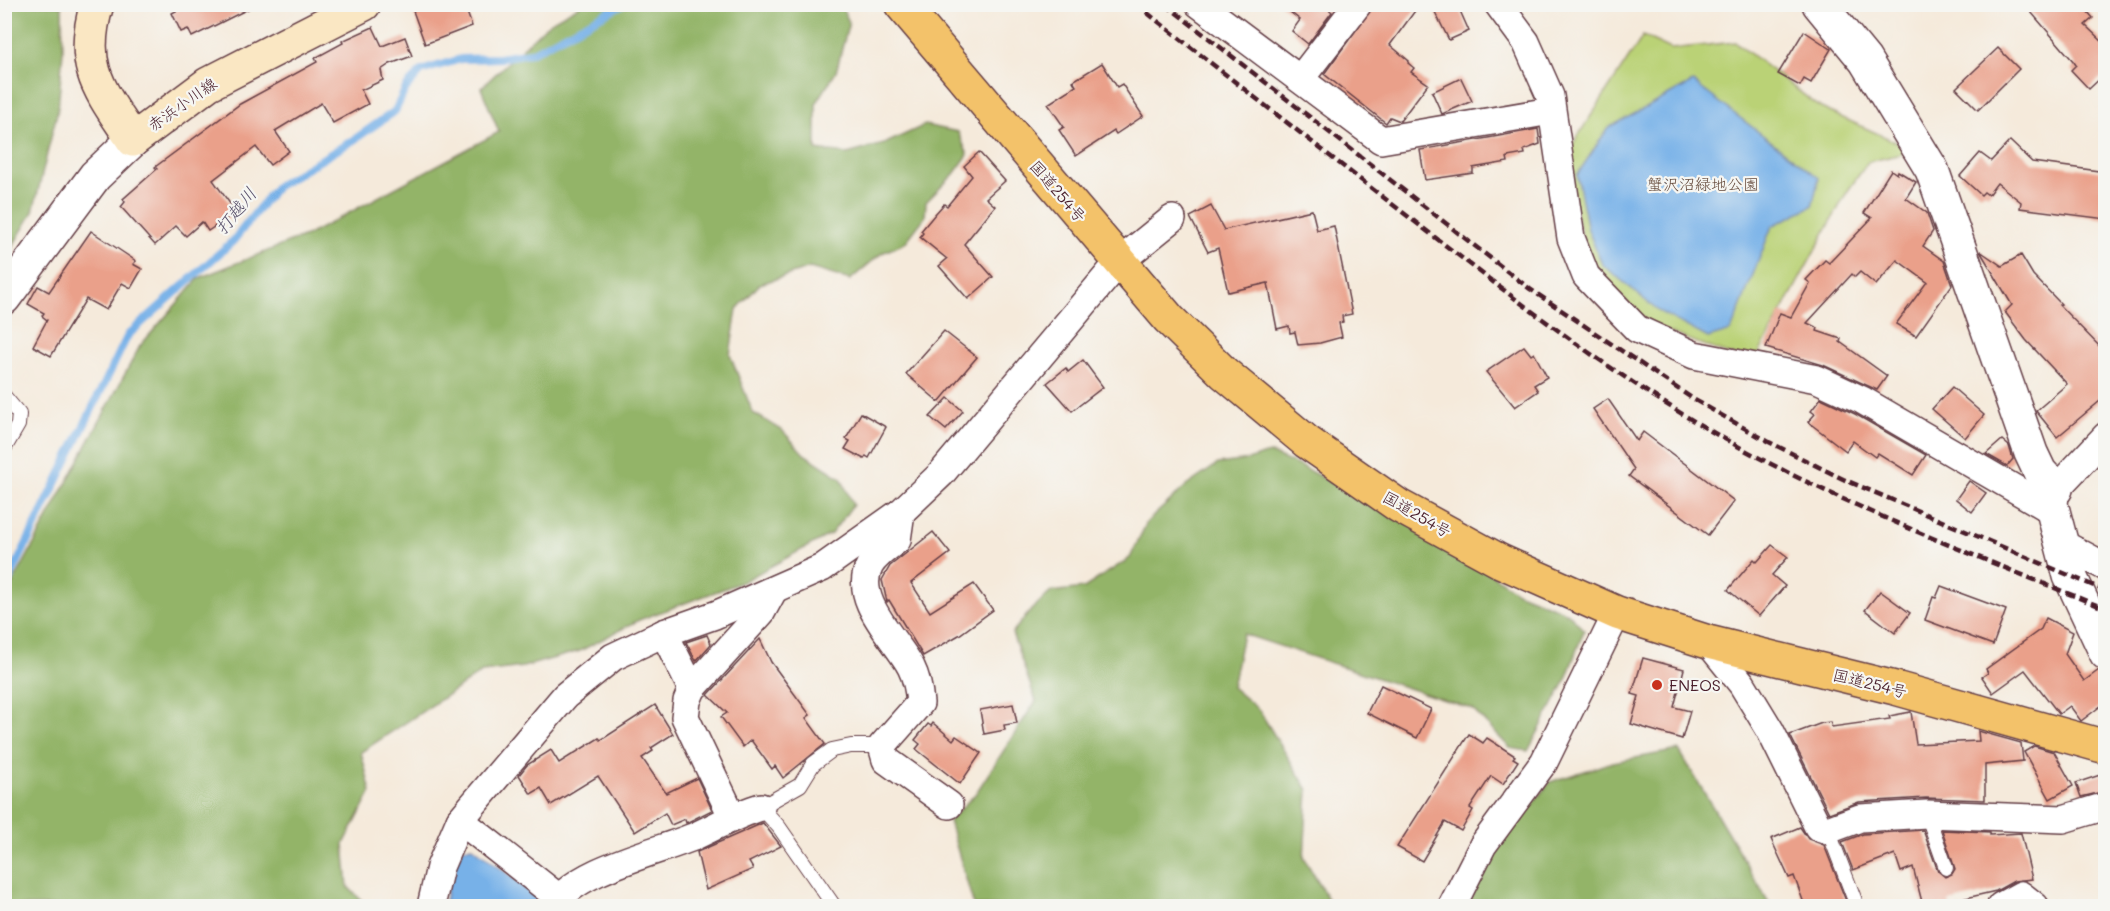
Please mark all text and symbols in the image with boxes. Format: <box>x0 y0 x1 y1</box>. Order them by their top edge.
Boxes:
street label: 赤浜小川線 <box>143 72 221 135</box>
street label: 国道254号 <box>1026 155 1091 226</box>
park label: 蟹沢沼緑地公園 <box>1647 173 1759 194</box>
water label: 打越川 <box>209 182 262 239</box>
street label: 国道254号 <box>1379 486 1455 542</box>
street label: 国道254号 <box>1831 663 1909 702</box>
place label: ENEOS <box>1669 674 1721 695</box>
marker: ENEOS <box>1650 678 1664 692</box>

